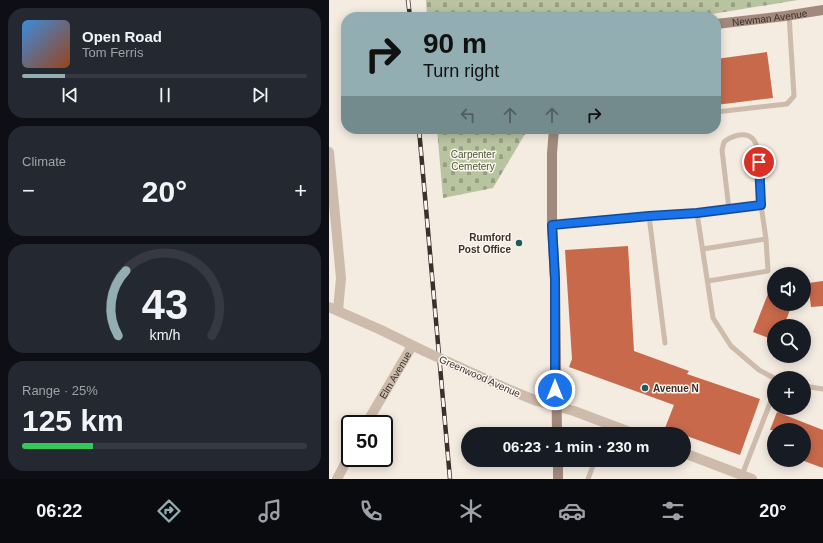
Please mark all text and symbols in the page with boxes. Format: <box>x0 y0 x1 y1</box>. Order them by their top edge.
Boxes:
street label: Newman Avenue <box>732 8 808 28</box>
text: Open Road <box>82 28 162 45</box>
icon: right <box>357 28 409 80</box>
text: 90 m <box>423 28 487 59</box>
text: Tom Ferris <box>82 45 143 60</box>
text: Turn right <box>423 61 499 81</box>
icon: previous <box>59 84 81 106</box>
icon: pause <box>154 84 176 106</box>
icon: next <box>249 84 271 106</box>
icon: left <box>457 104 479 126</box>
icon: ahead <box>499 104 521 126</box>
icon: ahead <box>541 104 563 126</box>
icon: right <box>583 104 605 126</box>
pin <box>742 145 776 179</box>
park label: Carpenter Cemetery <box>451 149 496 172</box>
icon: arrive <box>748 151 770 173</box>
text: Climate <box>22 154 66 169</box>
text: 20° <box>142 175 187 208</box>
text: − <box>22 178 35 203</box>
text: + <box>294 178 307 203</box>
place label: Rumford Post Office <box>458 232 511 255</box>
marker: Rumford Post Office <box>514 238 524 248</box>
map controls <box>767 267 811 467</box>
button: sound <box>767 267 811 311</box>
text: 43 <box>141 281 188 328</box>
button: search <box>767 319 811 363</box>
text: km/h <box>149 327 180 343</box>
street label: Elm Avenue <box>377 349 414 401</box>
street label: Greenwood Avenue <box>438 354 522 399</box>
position arrow <box>534 369 576 411</box>
button: + <box>767 371 811 415</box>
text: Range · 25% <box>22 383 98 398</box>
marker: Avenue N <box>640 383 650 393</box>
place label: Avenue N <box>653 383 699 394</box>
text: 125 km <box>22 404 124 437</box>
speed limit sign: 50 <box>341 415 393 467</box>
button: − <box>767 423 811 467</box>
text: 06:23 · 1 min · 230 m <box>503 438 649 455</box>
icon: directions <box>155 497 183 525</box>
icon: music <box>256 497 284 525</box>
icon: phone <box>357 497 385 525</box>
icon: climate <box>457 497 485 525</box>
icon: car <box>558 497 586 525</box>
icon: filters <box>659 497 687 525</box>
text: 06:22 <box>36 501 82 521</box>
text: 20° <box>759 501 787 521</box>

